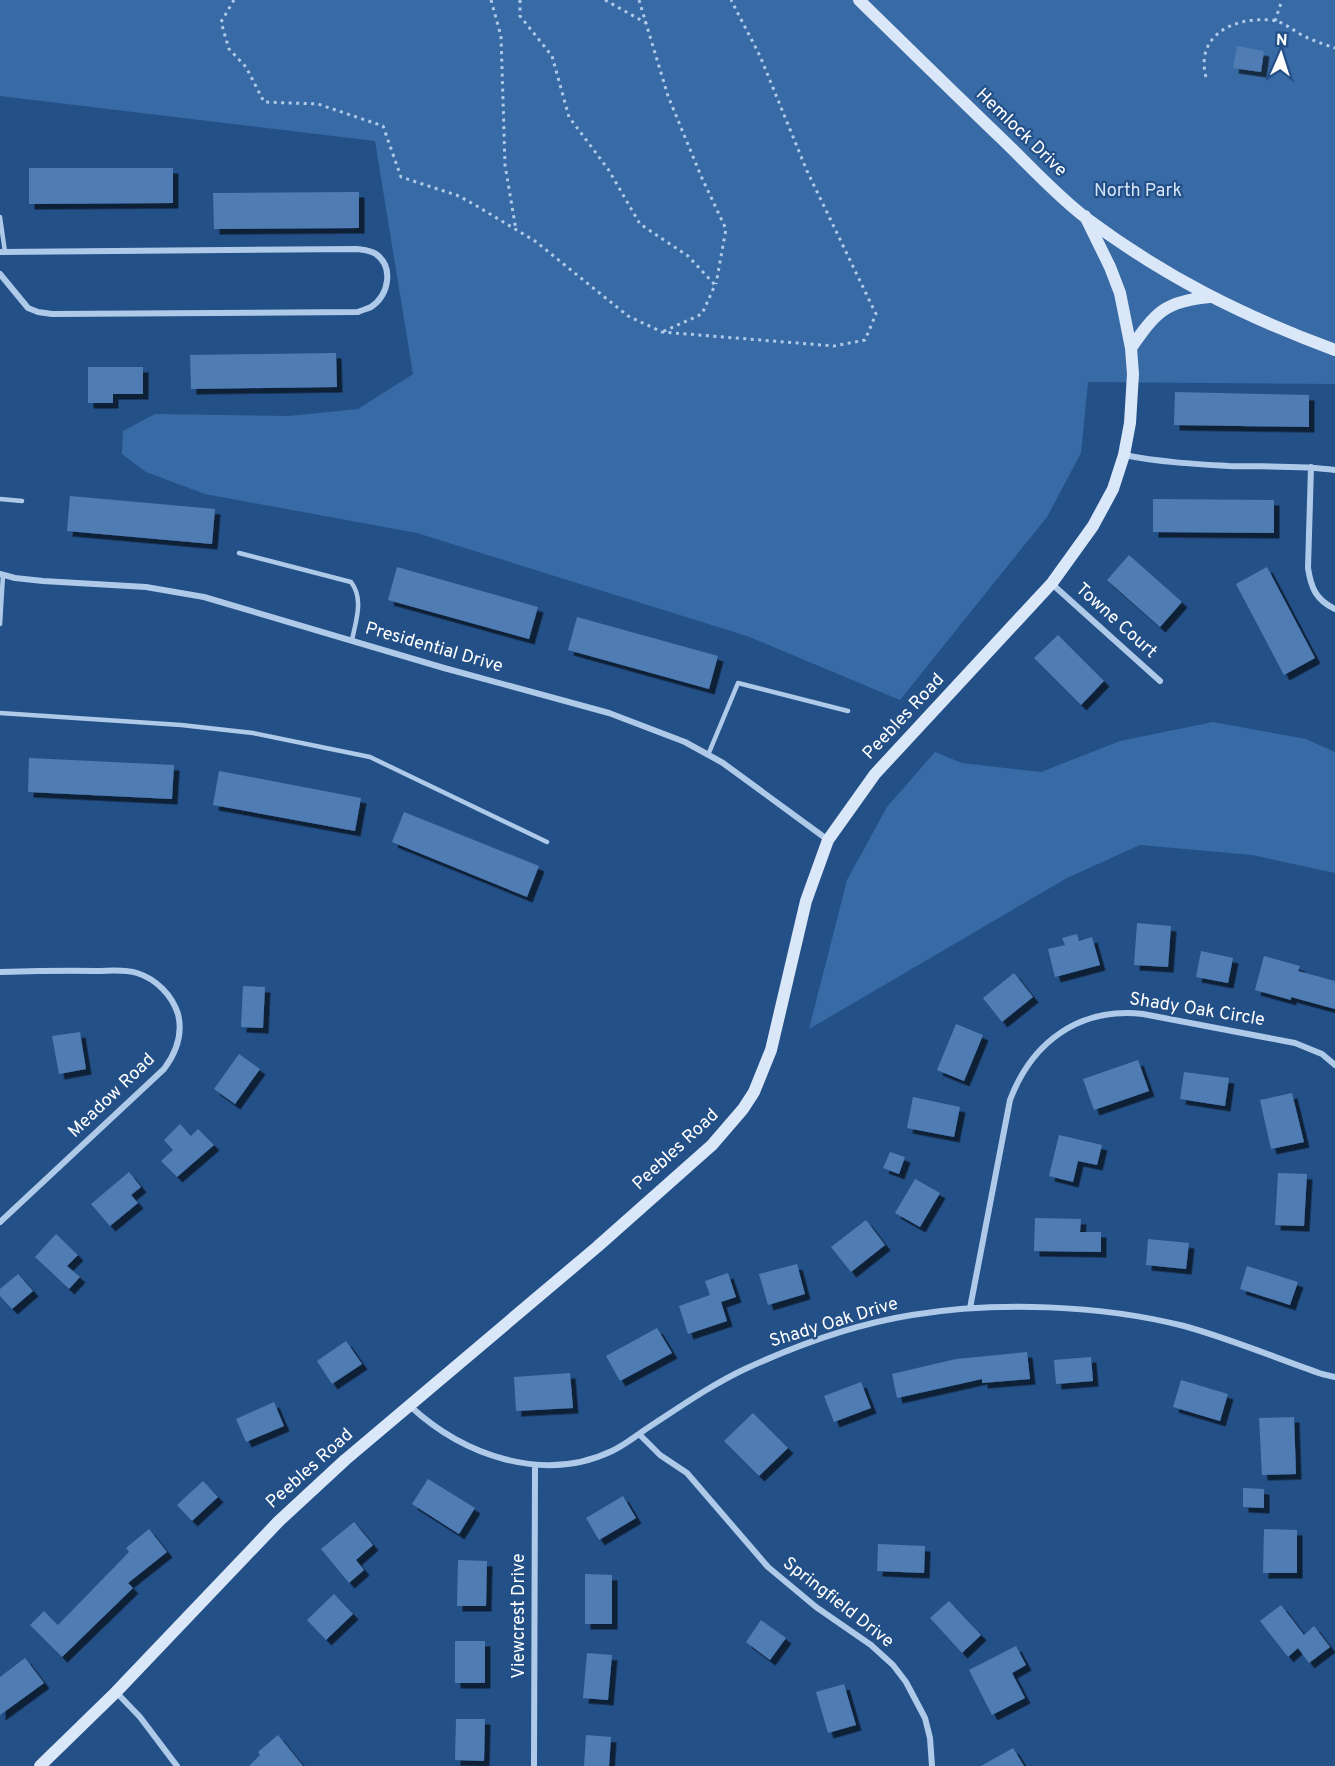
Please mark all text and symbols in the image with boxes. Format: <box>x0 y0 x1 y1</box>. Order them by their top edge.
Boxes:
north arrow <box>1251 24 1311 84</box>
text: N <box>1275 31 1288 51</box>
street label: Hemlock Drive <box>970 84 1072 182</box>
park label: North Park <box>1094 180 1182 203</box>
street label: Towne Court <box>1070 578 1162 664</box>
street label: Presidential Drive <box>362 617 506 679</box>
street label: Peebles Road <box>858 669 950 765</box>
street label: Shady Oak Circle <box>1128 988 1266 1032</box>
street label: Meadow Road <box>64 1049 160 1143</box>
street label: Peebles Road <box>628 1104 724 1196</box>
street label: Shady Oak Drive <box>767 1293 901 1353</box>
street label: Peebles Road <box>262 1424 358 1514</box>
street label: Springfield Drive <box>778 1552 898 1654</box>
street label: Viewcrest Drive <box>508 1553 531 1679</box>

